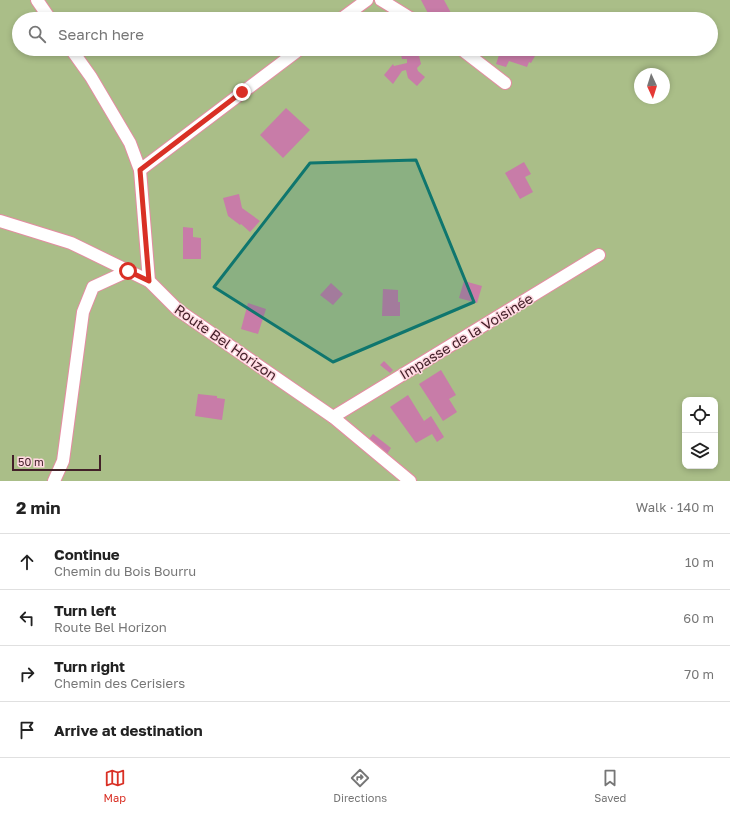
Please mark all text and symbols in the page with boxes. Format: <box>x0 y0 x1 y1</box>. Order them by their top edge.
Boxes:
search box <box>12 12 718 56</box>
icon: search <box>26 23 48 45</box>
text: Search here <box>58 25 144 43</box>
north arrow <box>634 68 670 104</box>
route end <box>233 83 251 101</box>
route start <box>119 262 137 280</box>
street label: Impasse de la Voisinée <box>396 289 536 383</box>
street label: Route Bel Horizon <box>171 300 281 384</box>
map controls <box>682 397 718 469</box>
button: locate <box>682 397 718 433</box>
button: layers <box>682 433 718 469</box>
scale bar <box>12 453 101 472</box>
text: 50 m <box>18 455 44 468</box>
text: 2 min <box>16 497 60 518</box>
text: Walk · 140 m <box>636 499 714 515</box>
text: Continue <box>54 545 120 563</box>
icon: ahead <box>16 551 38 573</box>
text: 10 m <box>685 554 714 570</box>
text: Chemin du Bois Bourru <box>54 563 196 579</box>
text: Turn left <box>54 601 116 619</box>
icon: left <box>16 607 38 629</box>
text: 60 m <box>683 610 714 626</box>
text: Route Bel Horizon <box>54 619 167 635</box>
text: Turn right <box>54 657 125 675</box>
icon: right <box>16 663 38 685</box>
text: 70 m <box>684 666 714 682</box>
text: Chemin des Cerisiers <box>54 675 185 691</box>
icon: arrive <box>16 719 38 741</box>
text: Arrive at destination <box>54 721 203 739</box>
tab: Map <box>104 767 126 804</box>
tab: Directions <box>333 767 387 804</box>
tab: Saved <box>594 767 626 804</box>

